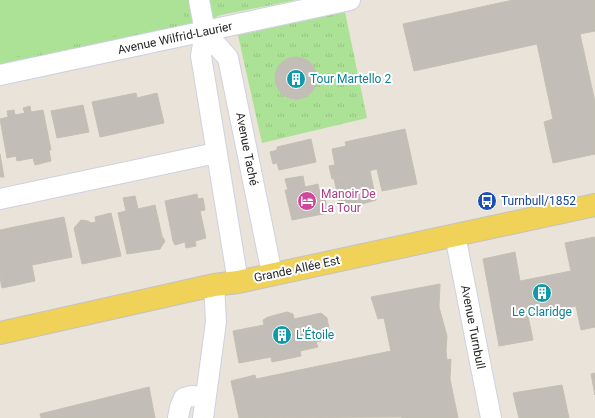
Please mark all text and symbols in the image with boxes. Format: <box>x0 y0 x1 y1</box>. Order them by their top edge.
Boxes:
street label: Avenue Wilfrid-Laurier <box>116 19 234 57</box>
building icon: Tour Martello 2 <box>285 68 307 90</box>
place label: Tour Martello 2 <box>310 72 391 86</box>
street label: Avenue Taché <box>233 111 261 187</box>
place label: Manoir De La Tour <box>321 187 376 215</box>
hotel icon: Manoir De La Tour <box>296 190 318 212</box>
bus stop icon: Turnbull/1852 <box>476 190 498 212</box>
place label: Turnbull/1852 <box>501 194 576 208</box>
street label: Grande Allée Est <box>253 253 341 285</box>
building icon: Le Claridge <box>531 282 553 304</box>
street label: Avenue Turnbull <box>458 284 488 370</box>
place label: Le Claridge <box>512 305 572 319</box>
building icon: L'Étoile <box>271 324 293 346</box>
place label: L'Étoile <box>296 327 334 342</box>

